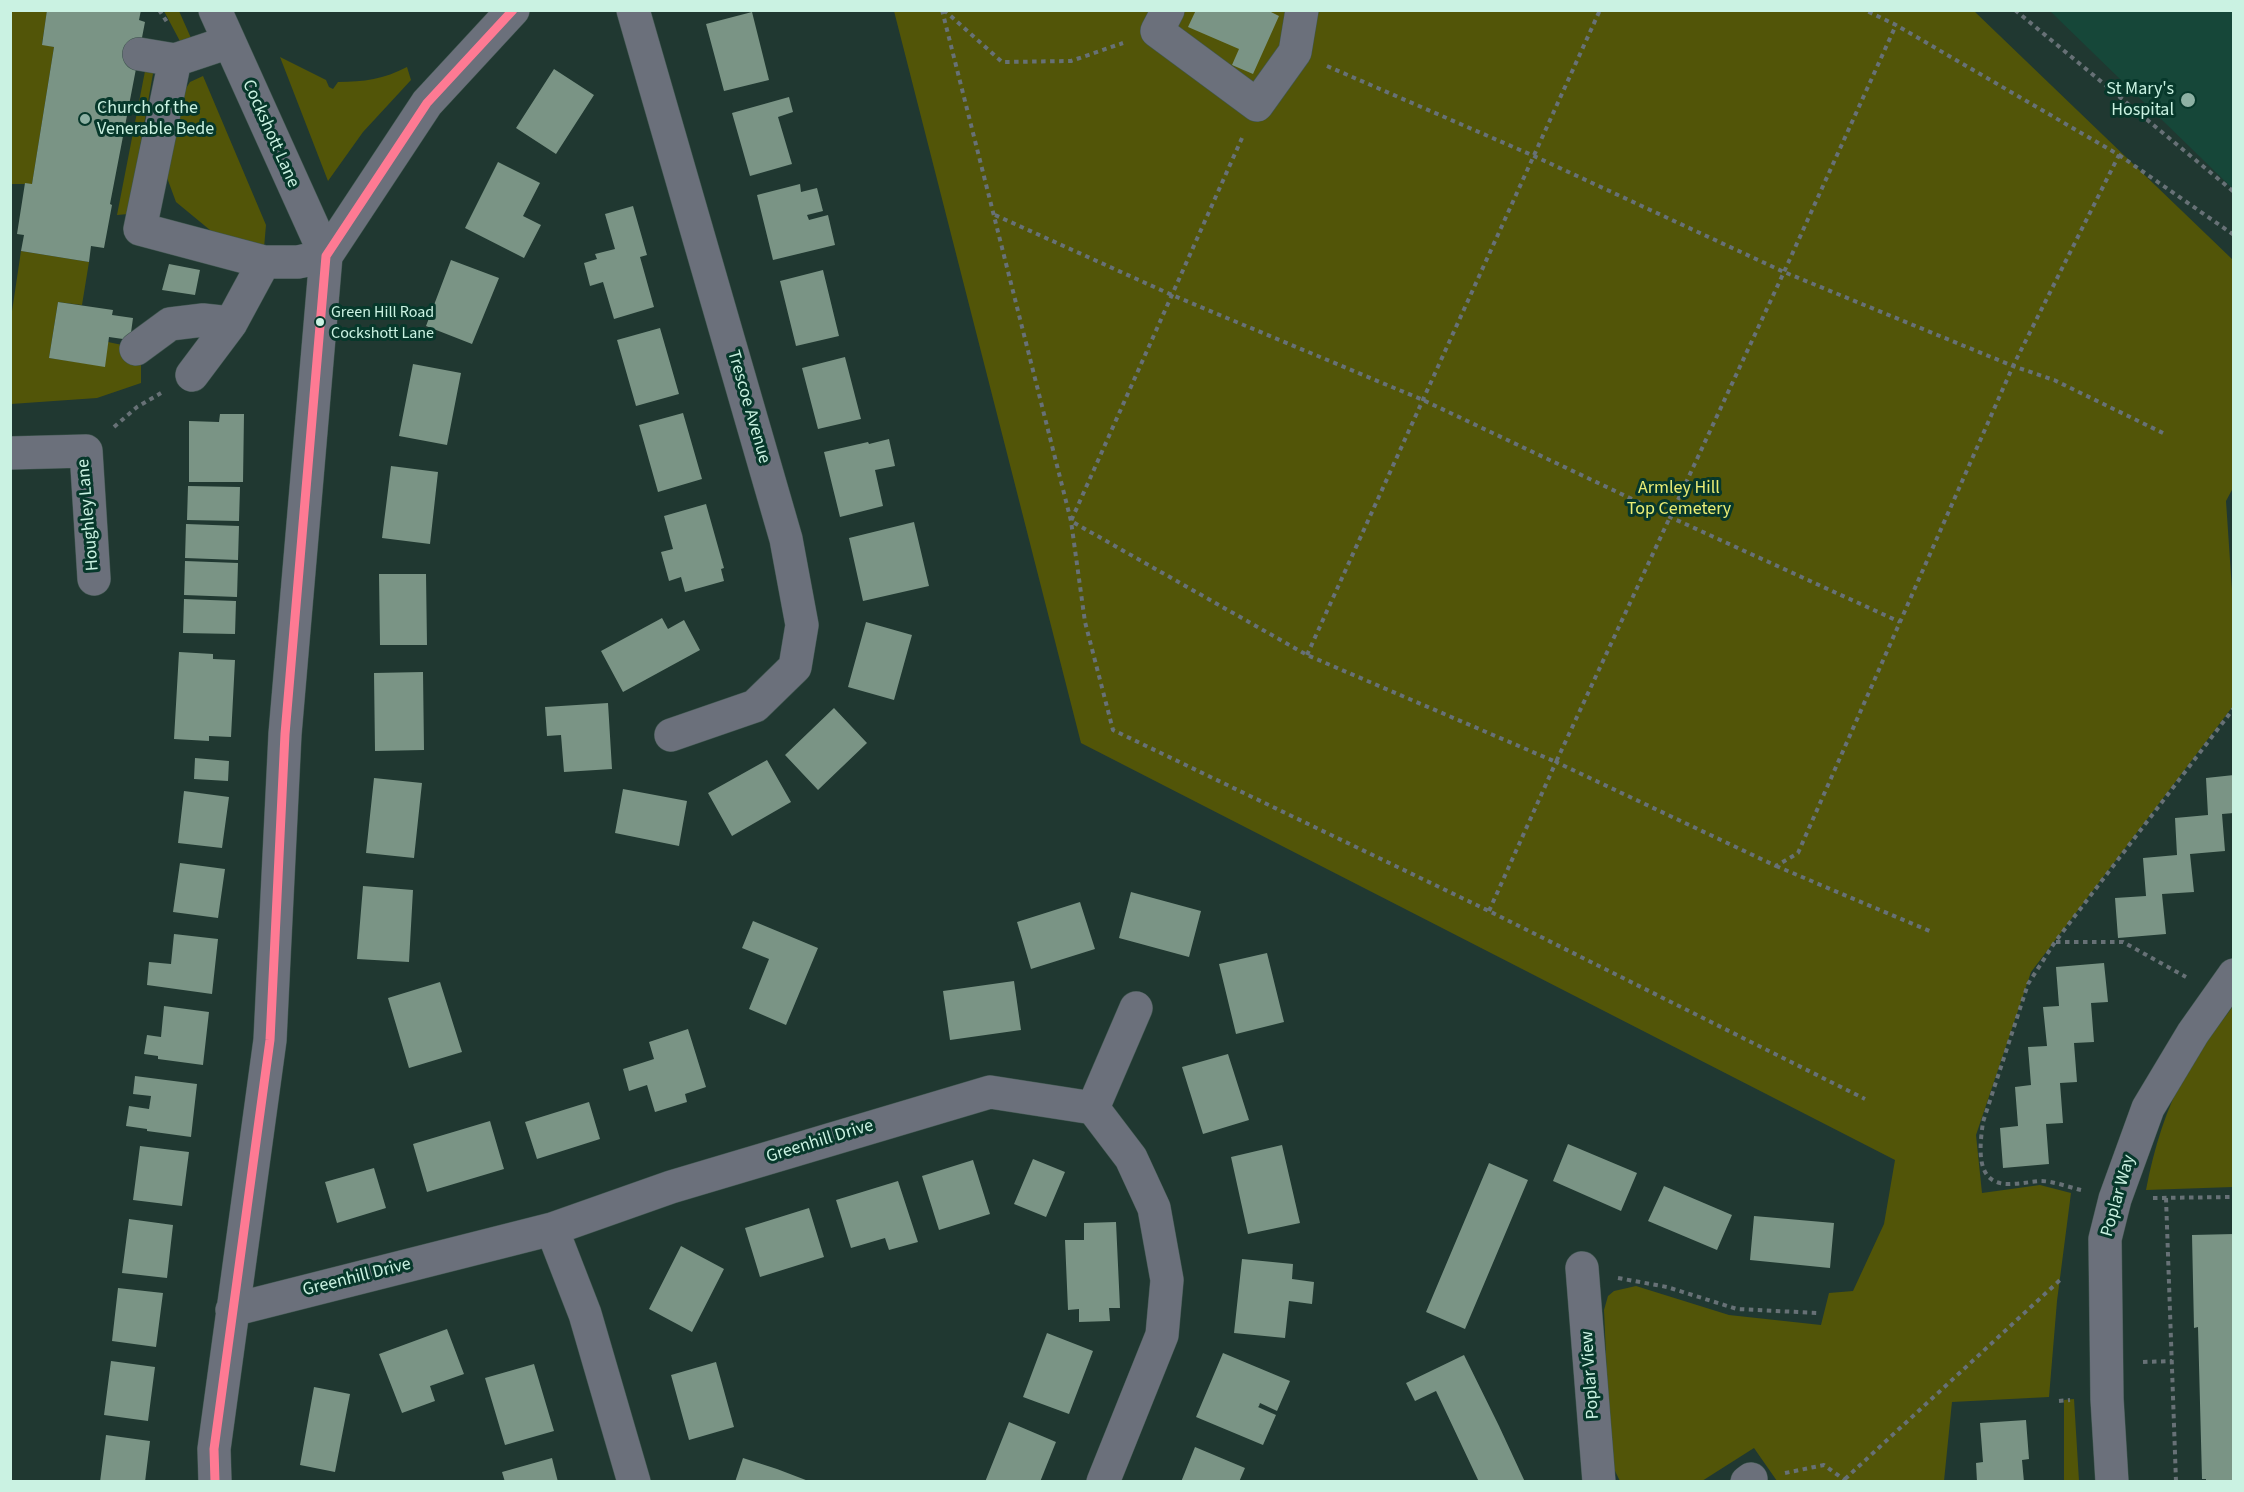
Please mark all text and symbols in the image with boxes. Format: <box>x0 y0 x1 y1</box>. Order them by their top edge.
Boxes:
street label: Cockshott Lane <box>237 77 303 191</box>
place label: St Mary's Hospital <box>2106 79 2174 122</box>
marker: St Mary's Hospital <box>2179 91 2197 109</box>
place label: Church of the Venerable Bede <box>97 98 214 140</box>
marker: Church of the Venerable Bede <box>78 112 92 126</box>
place label: Green Hill Road Cockshott Lane <box>331 303 434 341</box>
marker: Green Hill Road Cockshott Lane <box>314 316 326 328</box>
street label: Trescoe Avenue <box>722 348 774 466</box>
street label: Houghley Lane <box>73 458 105 572</box>
park label: Armley Hill Top Cemetery <box>1627 478 1731 520</box>
street label: Greenhill Drive <box>764 1115 876 1169</box>
street label: Poplar Way <box>2097 1152 2141 1240</box>
street label: Greenhill Drive <box>301 1254 413 1302</box>
street label: Poplar View <box>1577 1330 1605 1420</box>

